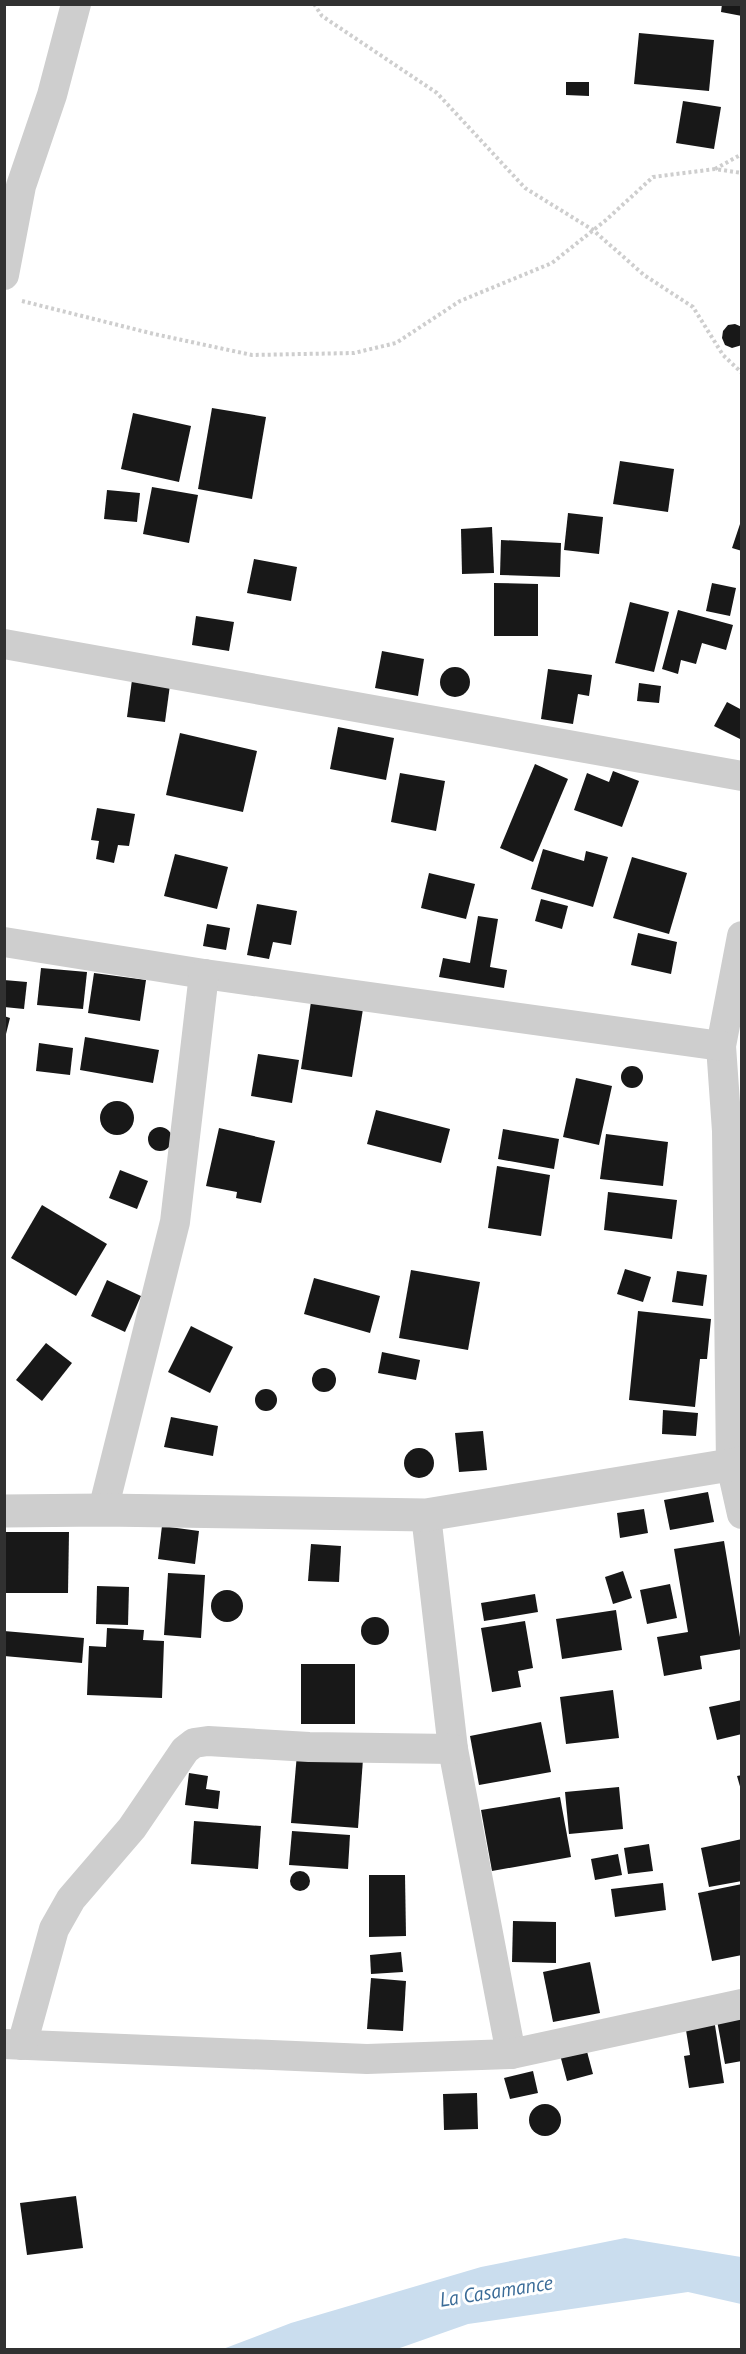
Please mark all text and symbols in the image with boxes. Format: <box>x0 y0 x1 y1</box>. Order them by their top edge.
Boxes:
water label: La Casamance <box>438 2269 555 2313</box>

